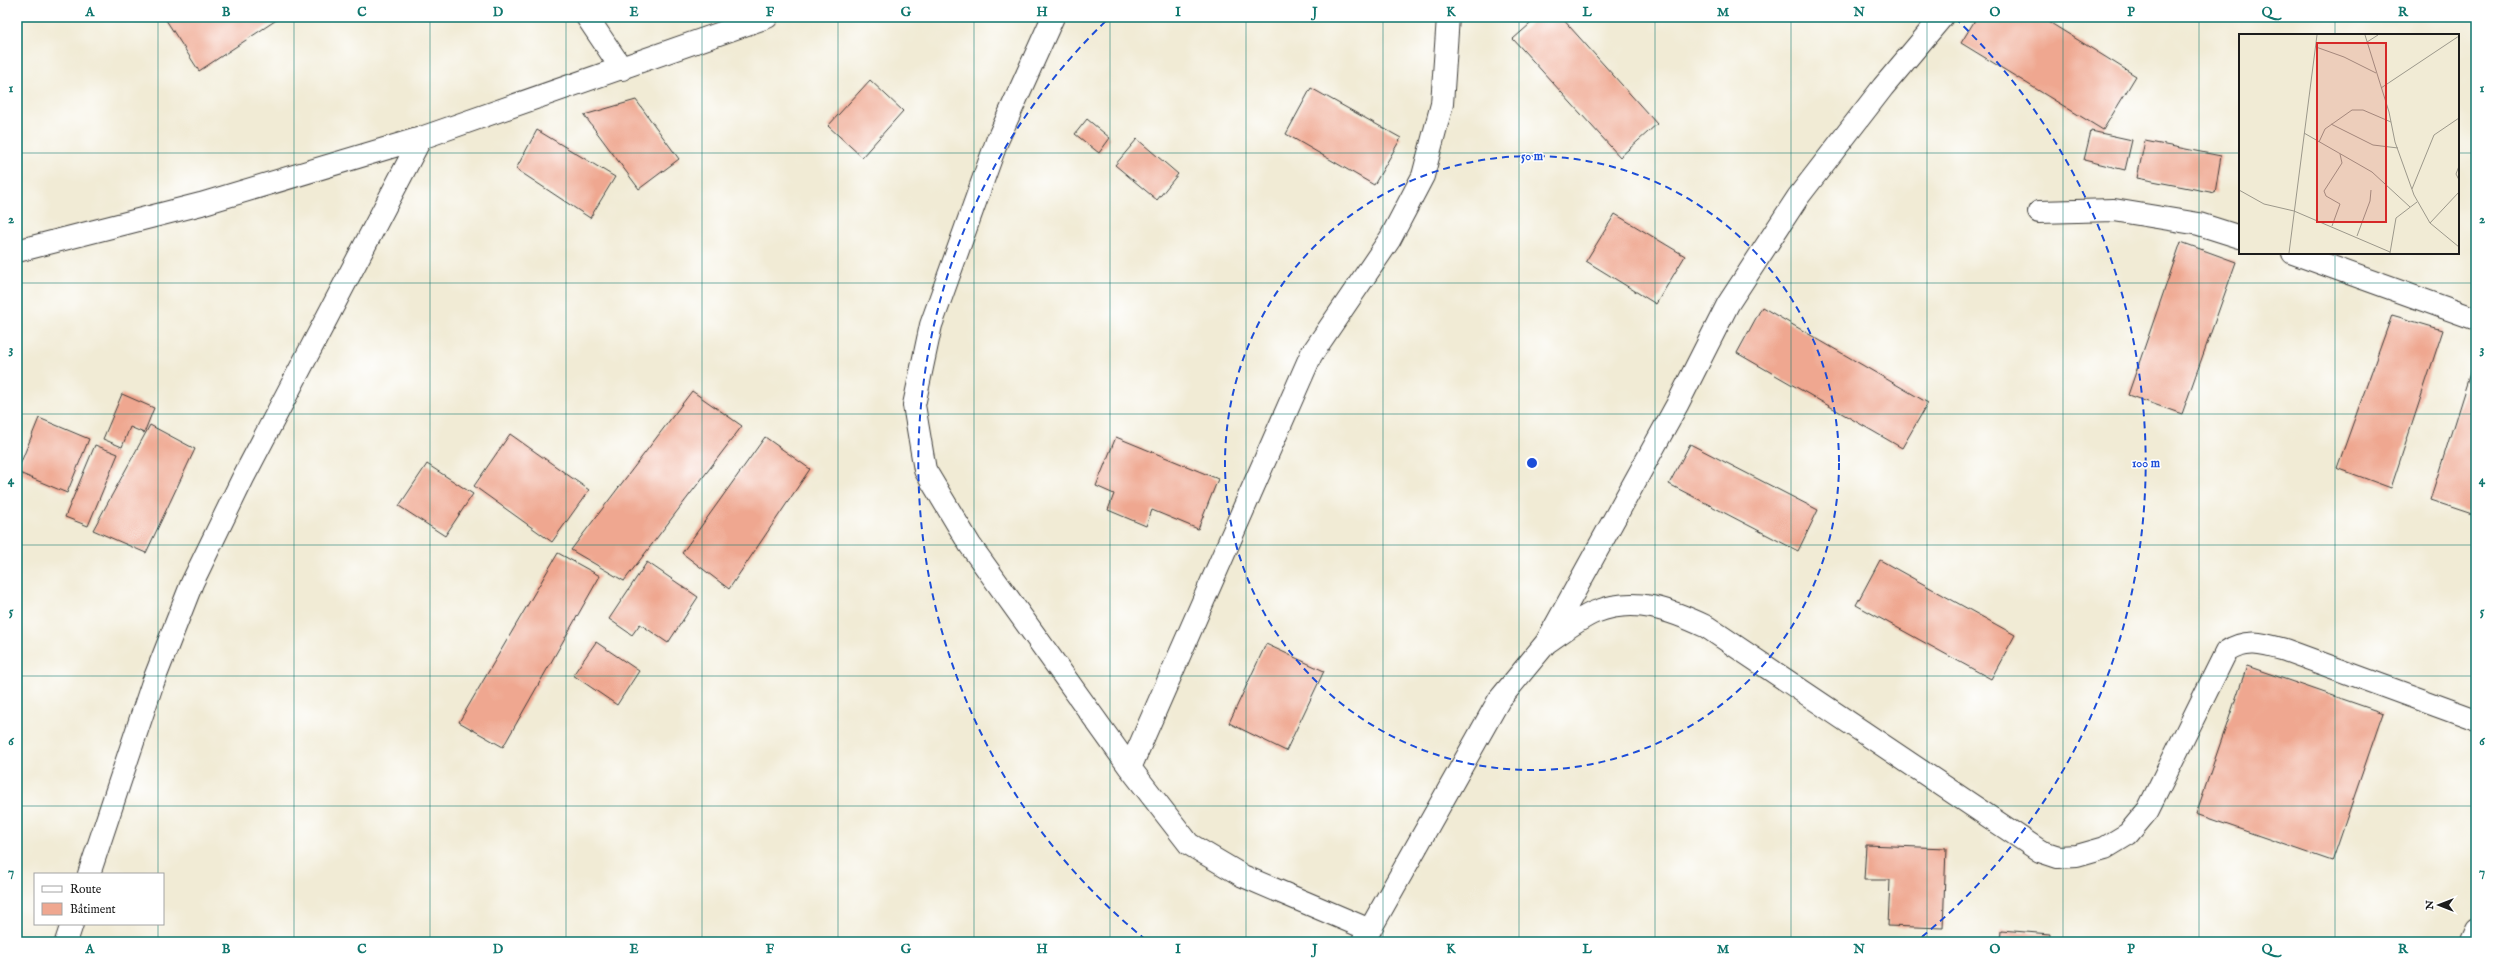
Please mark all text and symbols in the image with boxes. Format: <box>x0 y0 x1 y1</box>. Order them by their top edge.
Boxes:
text: A <box>85 4 96 21</box>
text: B <box>222 4 231 21</box>
text: C <box>357 4 367 21</box>
text: D <box>493 4 504 21</box>
text: E <box>629 4 639 21</box>
text: F <box>766 4 775 21</box>
text: G <box>901 4 912 21</box>
text: H <box>1036 4 1048 21</box>
text: I <box>1175 4 1181 21</box>
text: J <box>1310 4 1318 21</box>
text: K <box>1446 4 1456 21</box>
text: L <box>1581 4 1592 21</box>
text: M <box>1717 4 1730 21</box>
text: N <box>1852 4 1865 21</box>
text: O <box>1990 4 2001 21</box>
text: P <box>2127 4 2135 21</box>
text: Q <box>2262 4 2282 21</box>
text: R <box>2398 4 2409 21</box>
inset map <box>2239 34 2459 254</box>
text: 1 <box>9 80 14 97</box>
text: 1 <box>2480 80 2485 97</box>
text: 50 m <box>1521 149 1544 164</box>
text: 2 <box>8 211 14 228</box>
text: 2 <box>2479 211 2485 228</box>
text: 3 <box>9 341 14 358</box>
text: 3 <box>2480 341 2485 358</box>
centre of rings <box>1525 456 1539 470</box>
text: 100 m <box>2132 456 2161 471</box>
text: 4 <box>8 472 15 489</box>
text: 4 <box>2479 472 2486 489</box>
text: 5 <box>9 603 14 620</box>
text: 5 <box>2480 603 2485 620</box>
text: 6 <box>8 733 14 750</box>
text: 6 <box>2479 733 2485 750</box>
text: 7 <box>8 864 14 881</box>
text: 7 <box>2479 864 2485 881</box>
legend <box>34 873 164 925</box>
text: Route <box>70 882 102 897</box>
north arrow <box>2419 885 2459 925</box>
text: N <box>2423 900 2437 911</box>
text: Bâtiment <box>70 902 116 917</box>
text: A <box>85 941 96 958</box>
text: B <box>222 941 231 958</box>
text: C <box>357 941 367 958</box>
text: D <box>493 941 504 958</box>
text: E <box>629 941 639 958</box>
text: F <box>766 941 775 958</box>
text: G <box>901 941 912 958</box>
text: H <box>1036 941 1048 958</box>
text: I <box>1175 941 1181 958</box>
text: J <box>1310 941 1318 958</box>
text: K <box>1446 941 1456 958</box>
text: L <box>1581 941 1592 958</box>
text: M <box>1717 941 1730 958</box>
text: N <box>1852 941 1865 958</box>
text: O <box>1990 941 2001 958</box>
text: P <box>2127 941 2135 958</box>
text: Q <box>2262 941 2282 958</box>
text: R <box>2398 941 2409 958</box>

